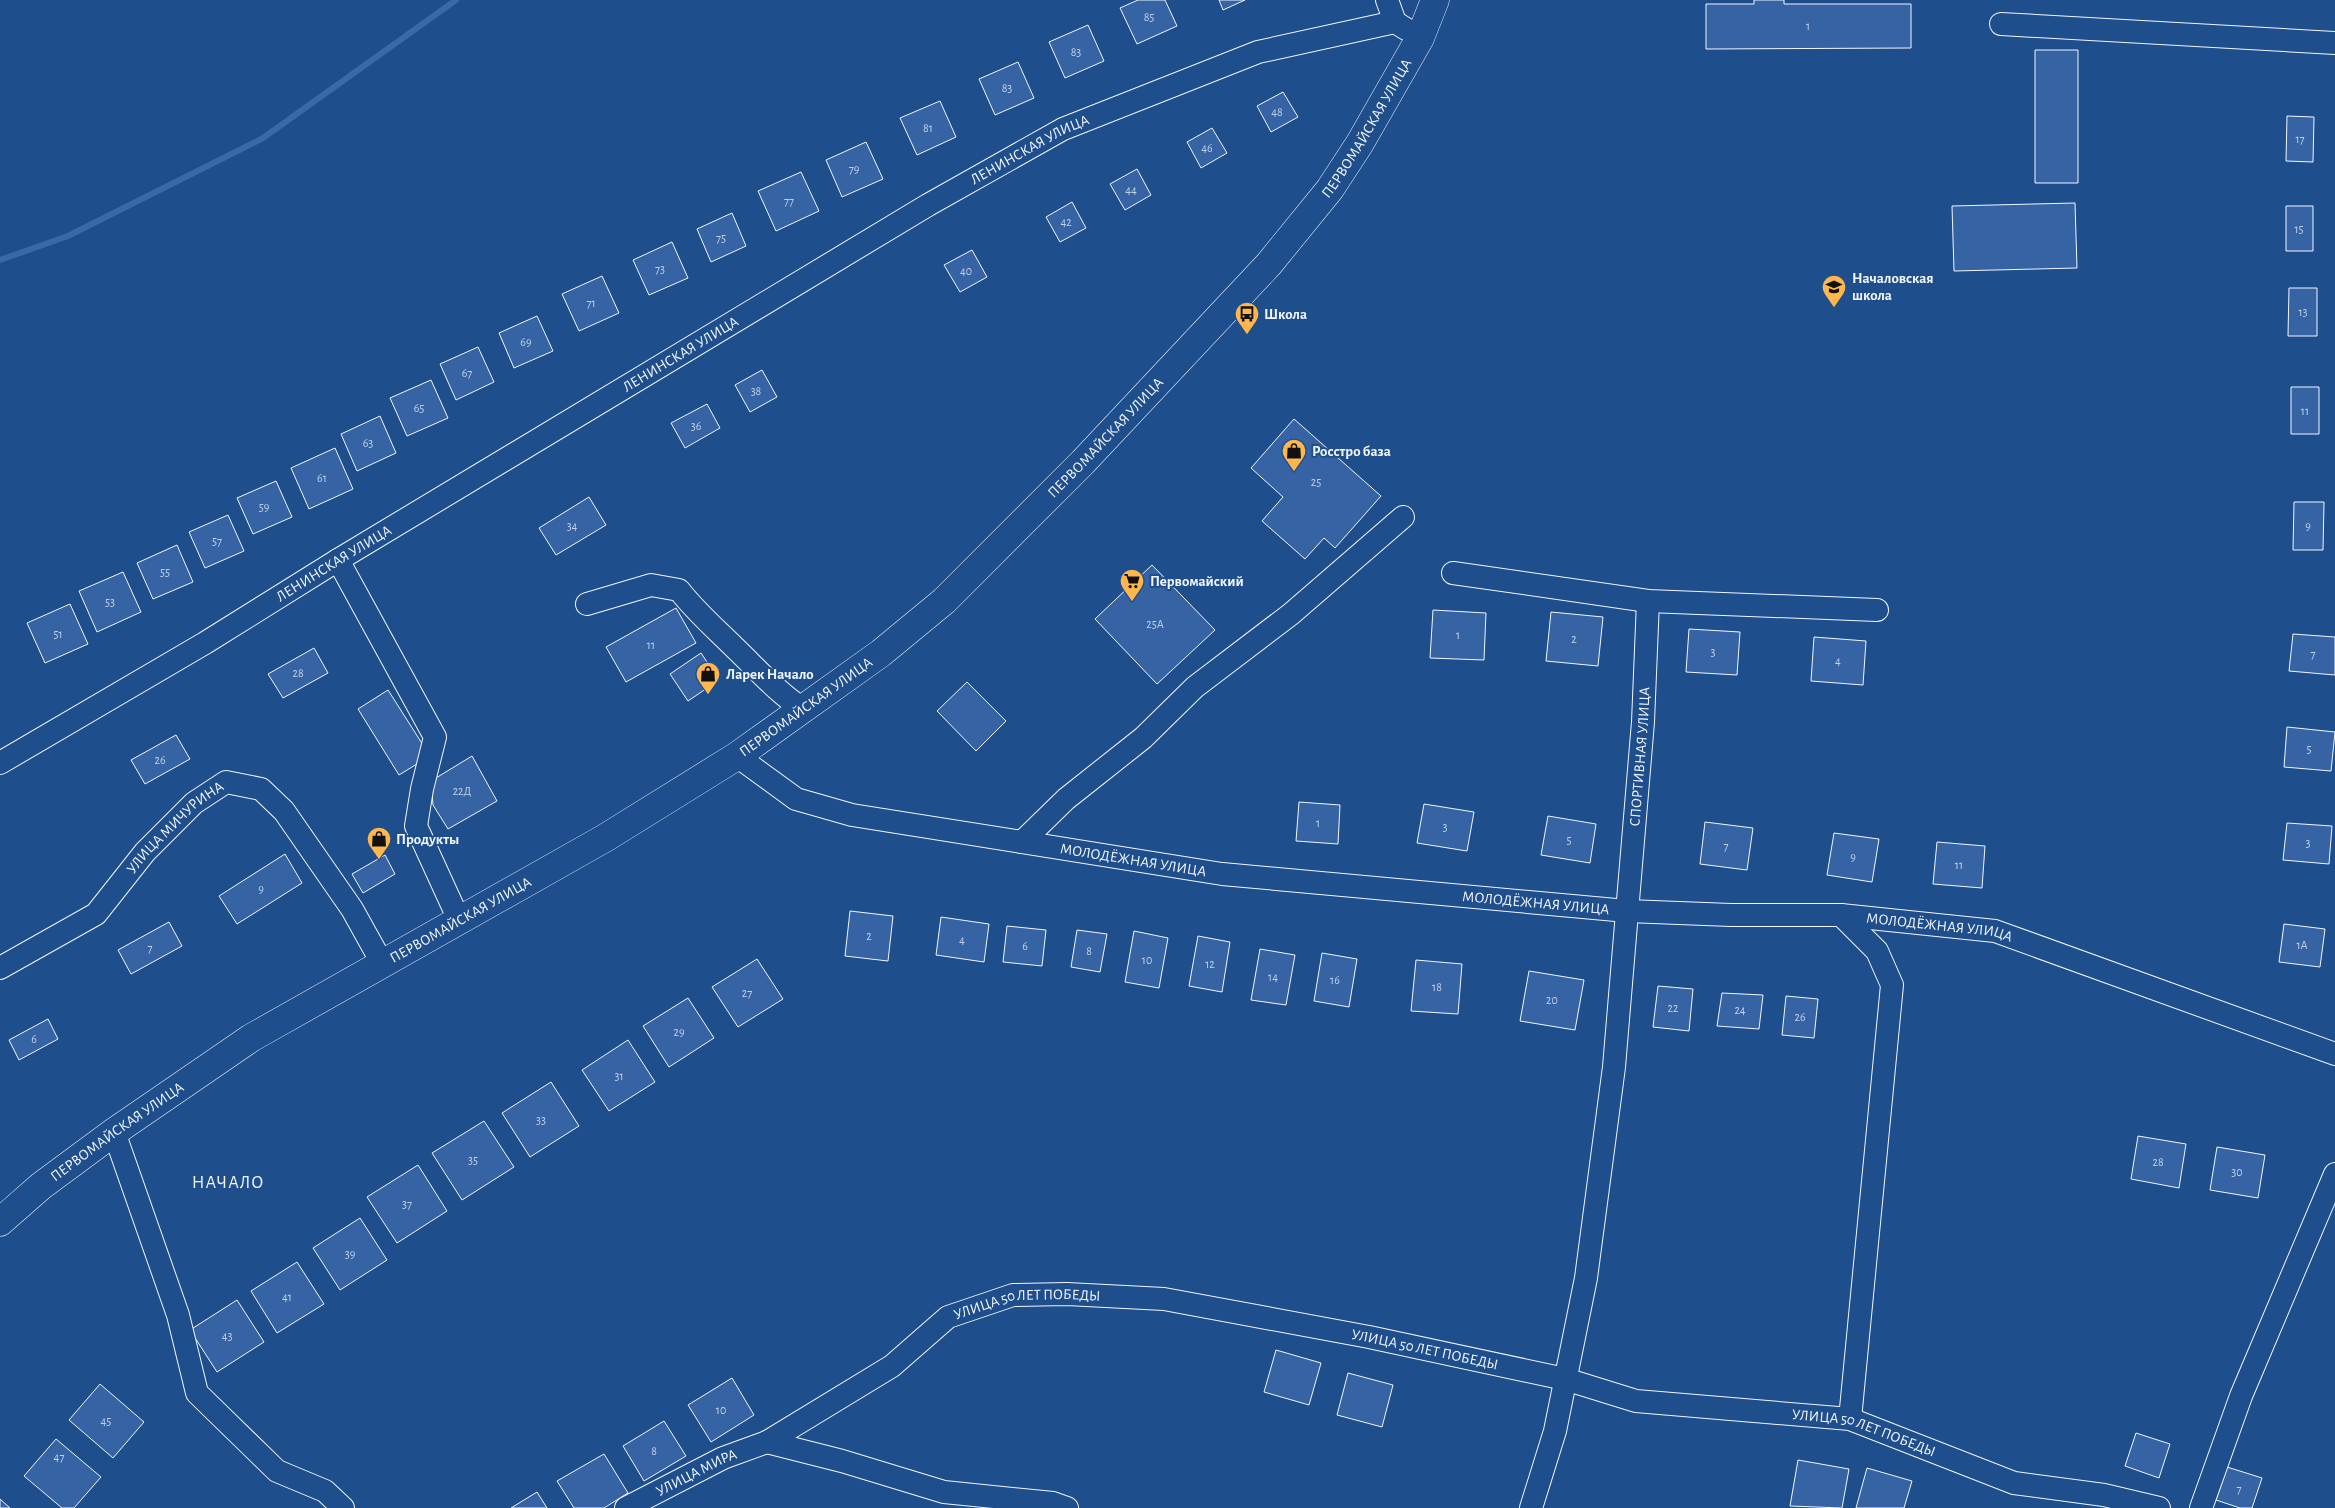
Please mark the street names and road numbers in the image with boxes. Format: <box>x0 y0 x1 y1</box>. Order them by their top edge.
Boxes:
street label: ПЕРВОМАЙСКАЯ УЛИЦА <box>1319 56 1414 201</box>
street label: ЛЕНИНСКАЯ УЛИЦА <box>968 112 1091 187</box>
street label: ЛЕНИНСКАЯ УЛИЦА <box>620 313 741 394</box>
street label: ПЕРВОМАЙСКАЯ УЛИЦА <box>1045 374 1166 500</box>
street label: ЛЕНИНСКАЯ УЛИЦА <box>273 522 394 604</box>
street label: ПЕРВОМАЙСКАЯ УЛИЦА <box>736 654 875 759</box>
street label: СПОРТИВНАЯ УЛИЦА <box>1627 687 1652 827</box>
street label: УЛИЦА МИЧУРИНА <box>124 778 226 876</box>
street label: МОЛОДЁЖНАЯ УЛИЦА <box>1059 841 1208 879</box>
street label: ПЕРВОМАЙСКАЯ УЛИЦА <box>387 874 534 965</box>
street label: МОЛОДЁЖНАЯ УЛИЦА <box>1461 888 1610 917</box>
street label: МОЛОДЁЖНАЯ УЛИЦА <box>1865 910 2015 944</box>
street label: ПЕРВОМАЙСКАЯ УЛИЦА <box>48 1079 186 1184</box>
street label: УЛИЦА 50 ЛЕТ ПОБЕДЫ <box>952 1286 1101 1322</box>
street label: УЛИЦА 50 ЛЕТ ПОБЕДЫ <box>1350 1326 1500 1372</box>
street label: УЛИЦА 50 ЛЕТ ПОБЕДЫ <box>1791 1407 1938 1459</box>
street label: УЛИЦА МИРА <box>654 1446 739 1499</box>

